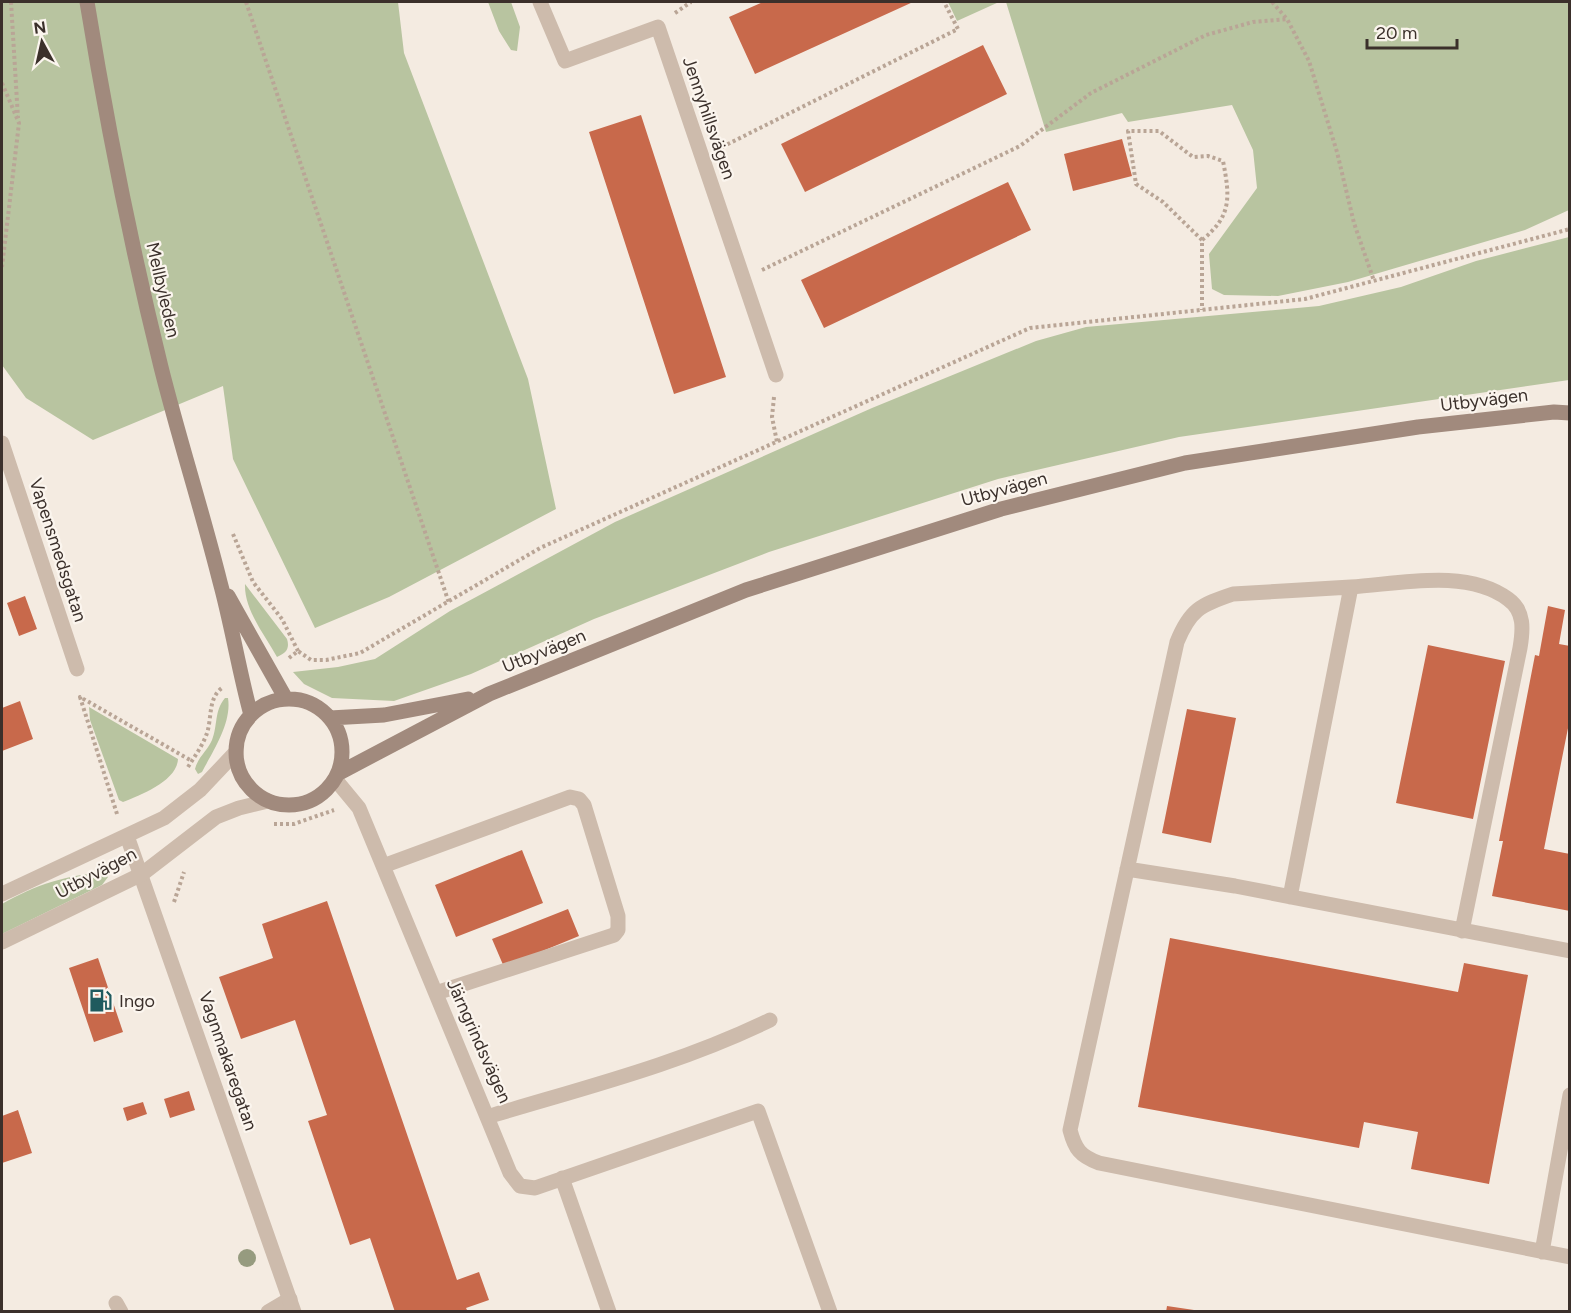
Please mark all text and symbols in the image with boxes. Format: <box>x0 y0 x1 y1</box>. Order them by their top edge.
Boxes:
north arrow <box>12 12 72 72</box>
scale bar <box>1367 12 1457 50</box>
text: N <box>33 17 47 38</box>
text: 20 m <box>1376 22 1417 44</box>
street label: Jennyhillsvägen <box>678 54 740 182</box>
street label: Mellbyleden <box>141 240 185 340</box>
street label: Utbyvägen <box>1439 384 1529 416</box>
street label: Utbyvägen <box>959 467 1049 511</box>
street label: Vapensmedsgatan <box>24 475 92 625</box>
street label: Utbyvägen <box>499 624 589 678</box>
street label: Utbyvägen <box>52 843 140 903</box>
street label: Järngrindsvägen <box>442 976 516 1106</box>
fuel station icon: Ingo <box>88 988 114 1014</box>
street label: Vagnmakaregatan <box>194 989 262 1133</box>
place label: Ingo <box>119 990 155 1012</box>

